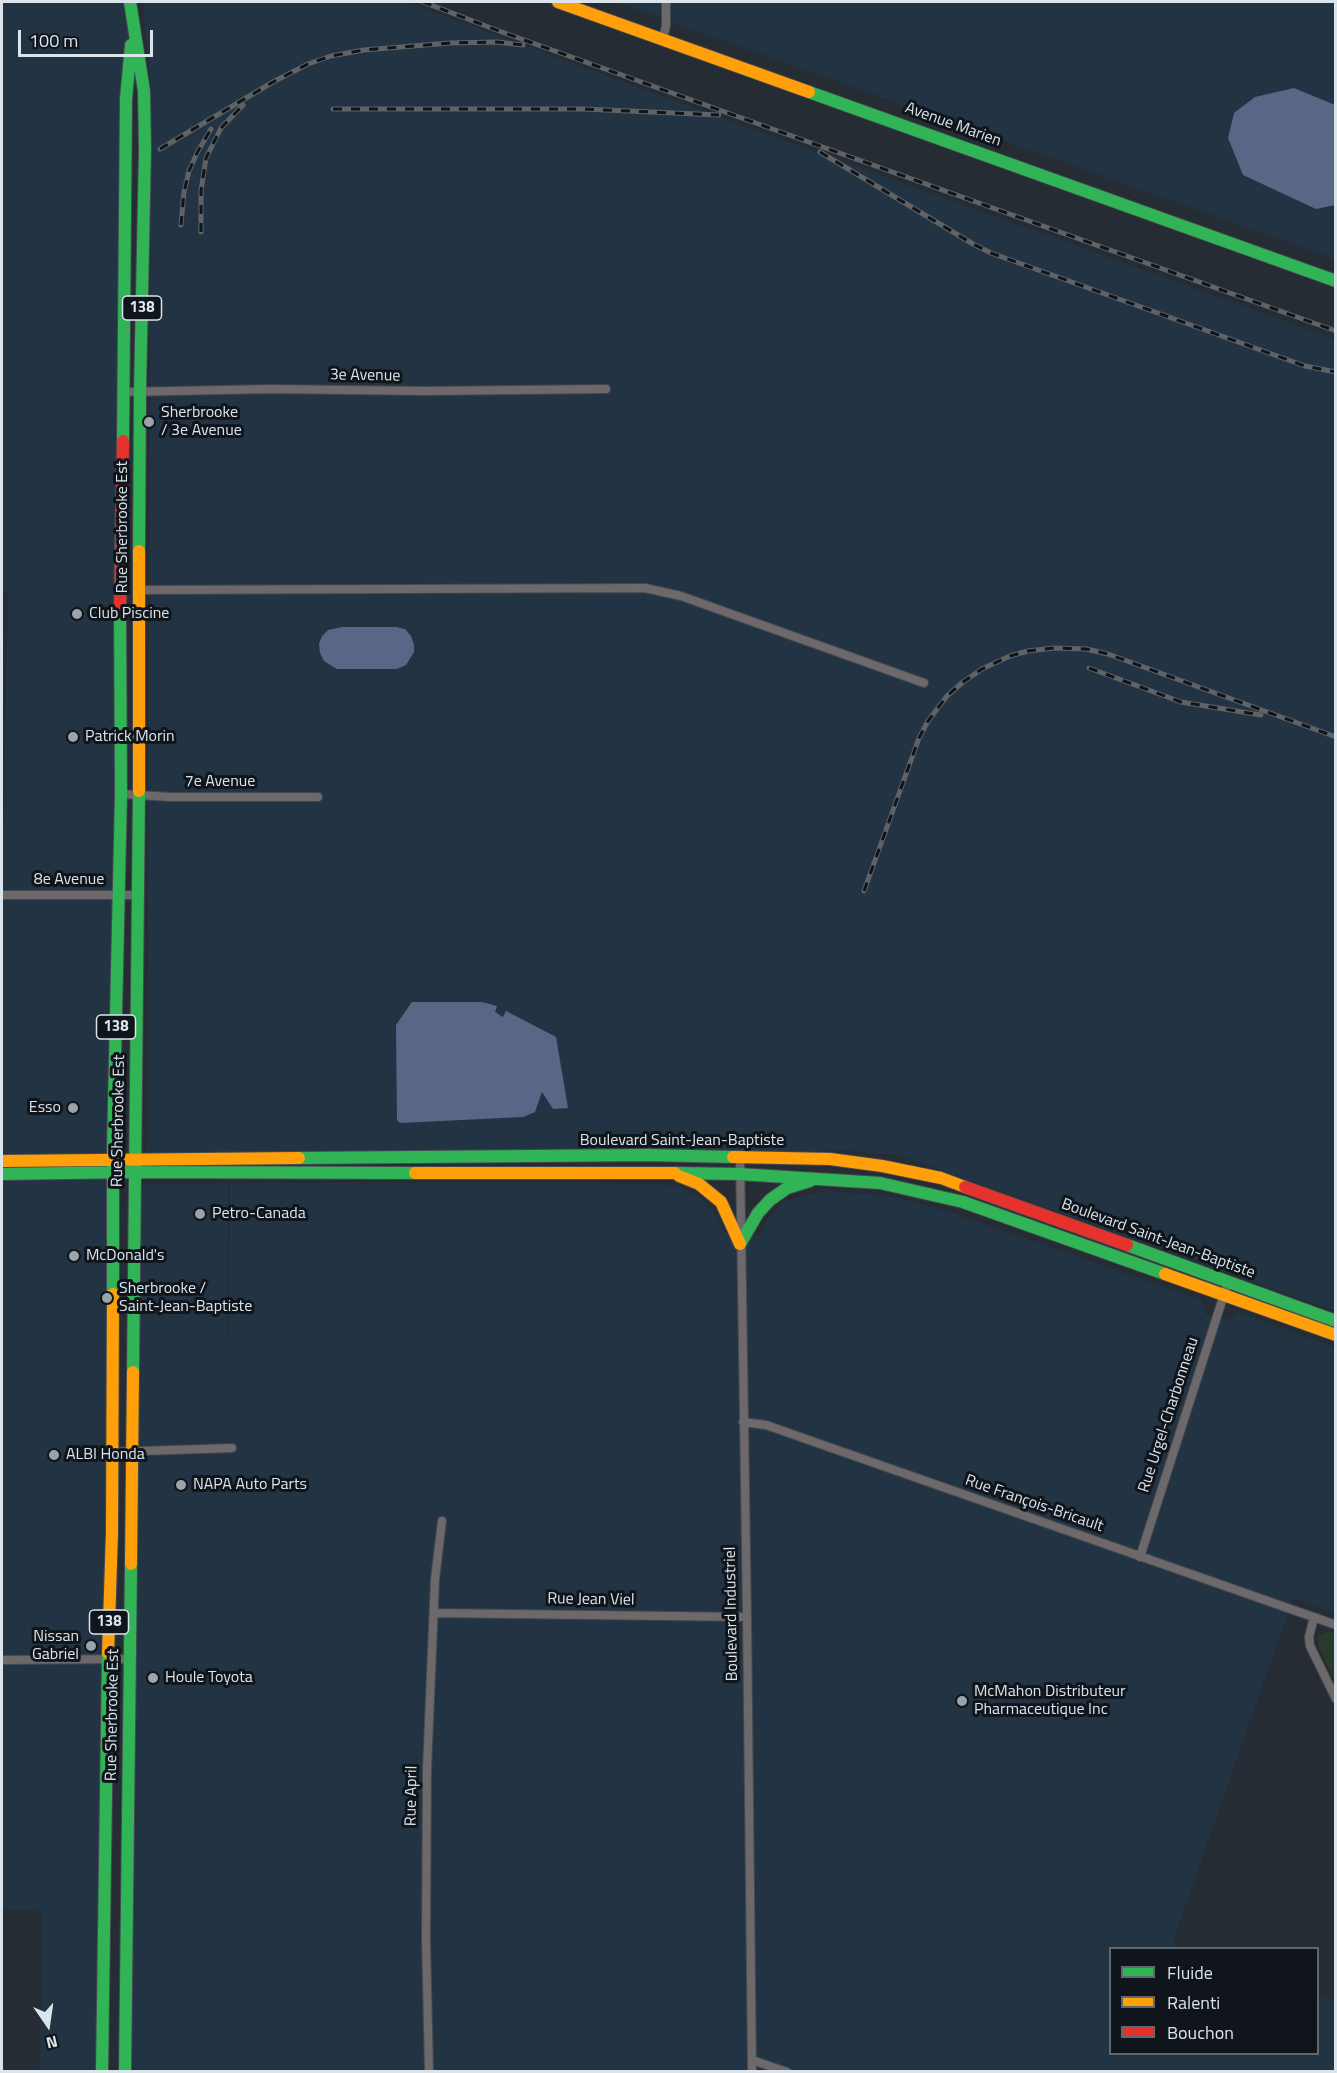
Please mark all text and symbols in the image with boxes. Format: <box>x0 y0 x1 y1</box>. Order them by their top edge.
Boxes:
scale bar <box>21 18 156 56</box>
text: 100 m <box>29 27 78 54</box>
street label: Avenue Marien <box>902 99 1004 151</box>
road number: 138 <box>122 296 162 320</box>
street label: 3e Avenue <box>330 366 400 386</box>
place label: Sherbrooke / 3e Avenue <box>161 403 242 441</box>
marker: Sherbrooke / 3e Avenue <box>142 415 156 429</box>
street label: Rue Sherbrooke Est <box>113 461 133 593</box>
place label: Club Piscine <box>89 604 169 624</box>
marker: Club Piscine <box>70 607 84 621</box>
place label: Patrick Morin <box>85 727 175 747</box>
marker: Patrick Morin <box>66 730 80 744</box>
street label: 7e Avenue <box>185 772 255 792</box>
street label: 8e Avenue <box>34 870 104 890</box>
road number: 138 <box>96 1015 136 1039</box>
street label: Rue Sherbrooke Est <box>108 1055 130 1187</box>
place label: Esso <box>29 1098 61 1118</box>
marker: Esso <box>66 1101 80 1115</box>
street label: Boulevard Saint-Jean-Baptiste <box>580 1131 784 1151</box>
street label: Boulevard Saint-Jean-Baptiste <box>1059 1195 1257 1283</box>
place label: Petro-Canada <box>212 1204 306 1224</box>
marker: Petro-Canada <box>193 1207 207 1221</box>
place label: McDonald's <box>86 1246 165 1266</box>
marker: McDonald's <box>67 1249 81 1263</box>
place label: Sherbrooke / Saint-Jean-Baptiste <box>119 1279 252 1317</box>
marker: Sherbrooke / Saint-Jean-Baptiste <box>100 1291 114 1305</box>
street label: Rue Urgel-Charbonneau <box>1135 1335 1203 1495</box>
place label: ALBI Honda <box>66 1445 145 1465</box>
marker: ALBI Honda <box>47 1448 61 1462</box>
street label: Rue François-Bricault <box>962 1471 1106 1537</box>
place label: NAPA Auto Parts <box>193 1475 307 1495</box>
marker: NAPA Auto Parts <box>174 1478 188 1492</box>
street label: Boulevard Industriel <box>721 1546 743 1682</box>
street label: Rue Jean Viel <box>547 1590 635 1610</box>
road number: 138 <box>90 1610 128 1634</box>
place label: Nissan Gabriel <box>32 1627 79 1665</box>
marker: Nissan Gabriel <box>84 1639 98 1653</box>
street label: Rue Sherbrooke Est <box>102 1649 124 1781</box>
place label: Houle Toyota <box>165 1668 253 1688</box>
marker: Houle Toyota <box>146 1671 160 1685</box>
place label: McMahon Distributeur Pharmaceutique Inc <box>974 1682 1126 1720</box>
marker: McMahon Distributeur Pharmaceutique Inc <box>955 1694 969 1708</box>
street label: Rue April <box>402 1766 422 1826</box>
legend <box>1109 1947 1319 2055</box>
text: Fluide <box>1167 1959 1213 1986</box>
text: Ralenti <box>1167 1989 1220 2016</box>
north arrow <box>18 1995 78 2055</box>
text: Bouchon <box>1167 2019 1234 2046</box>
text: N <box>44 2030 60 2055</box>

